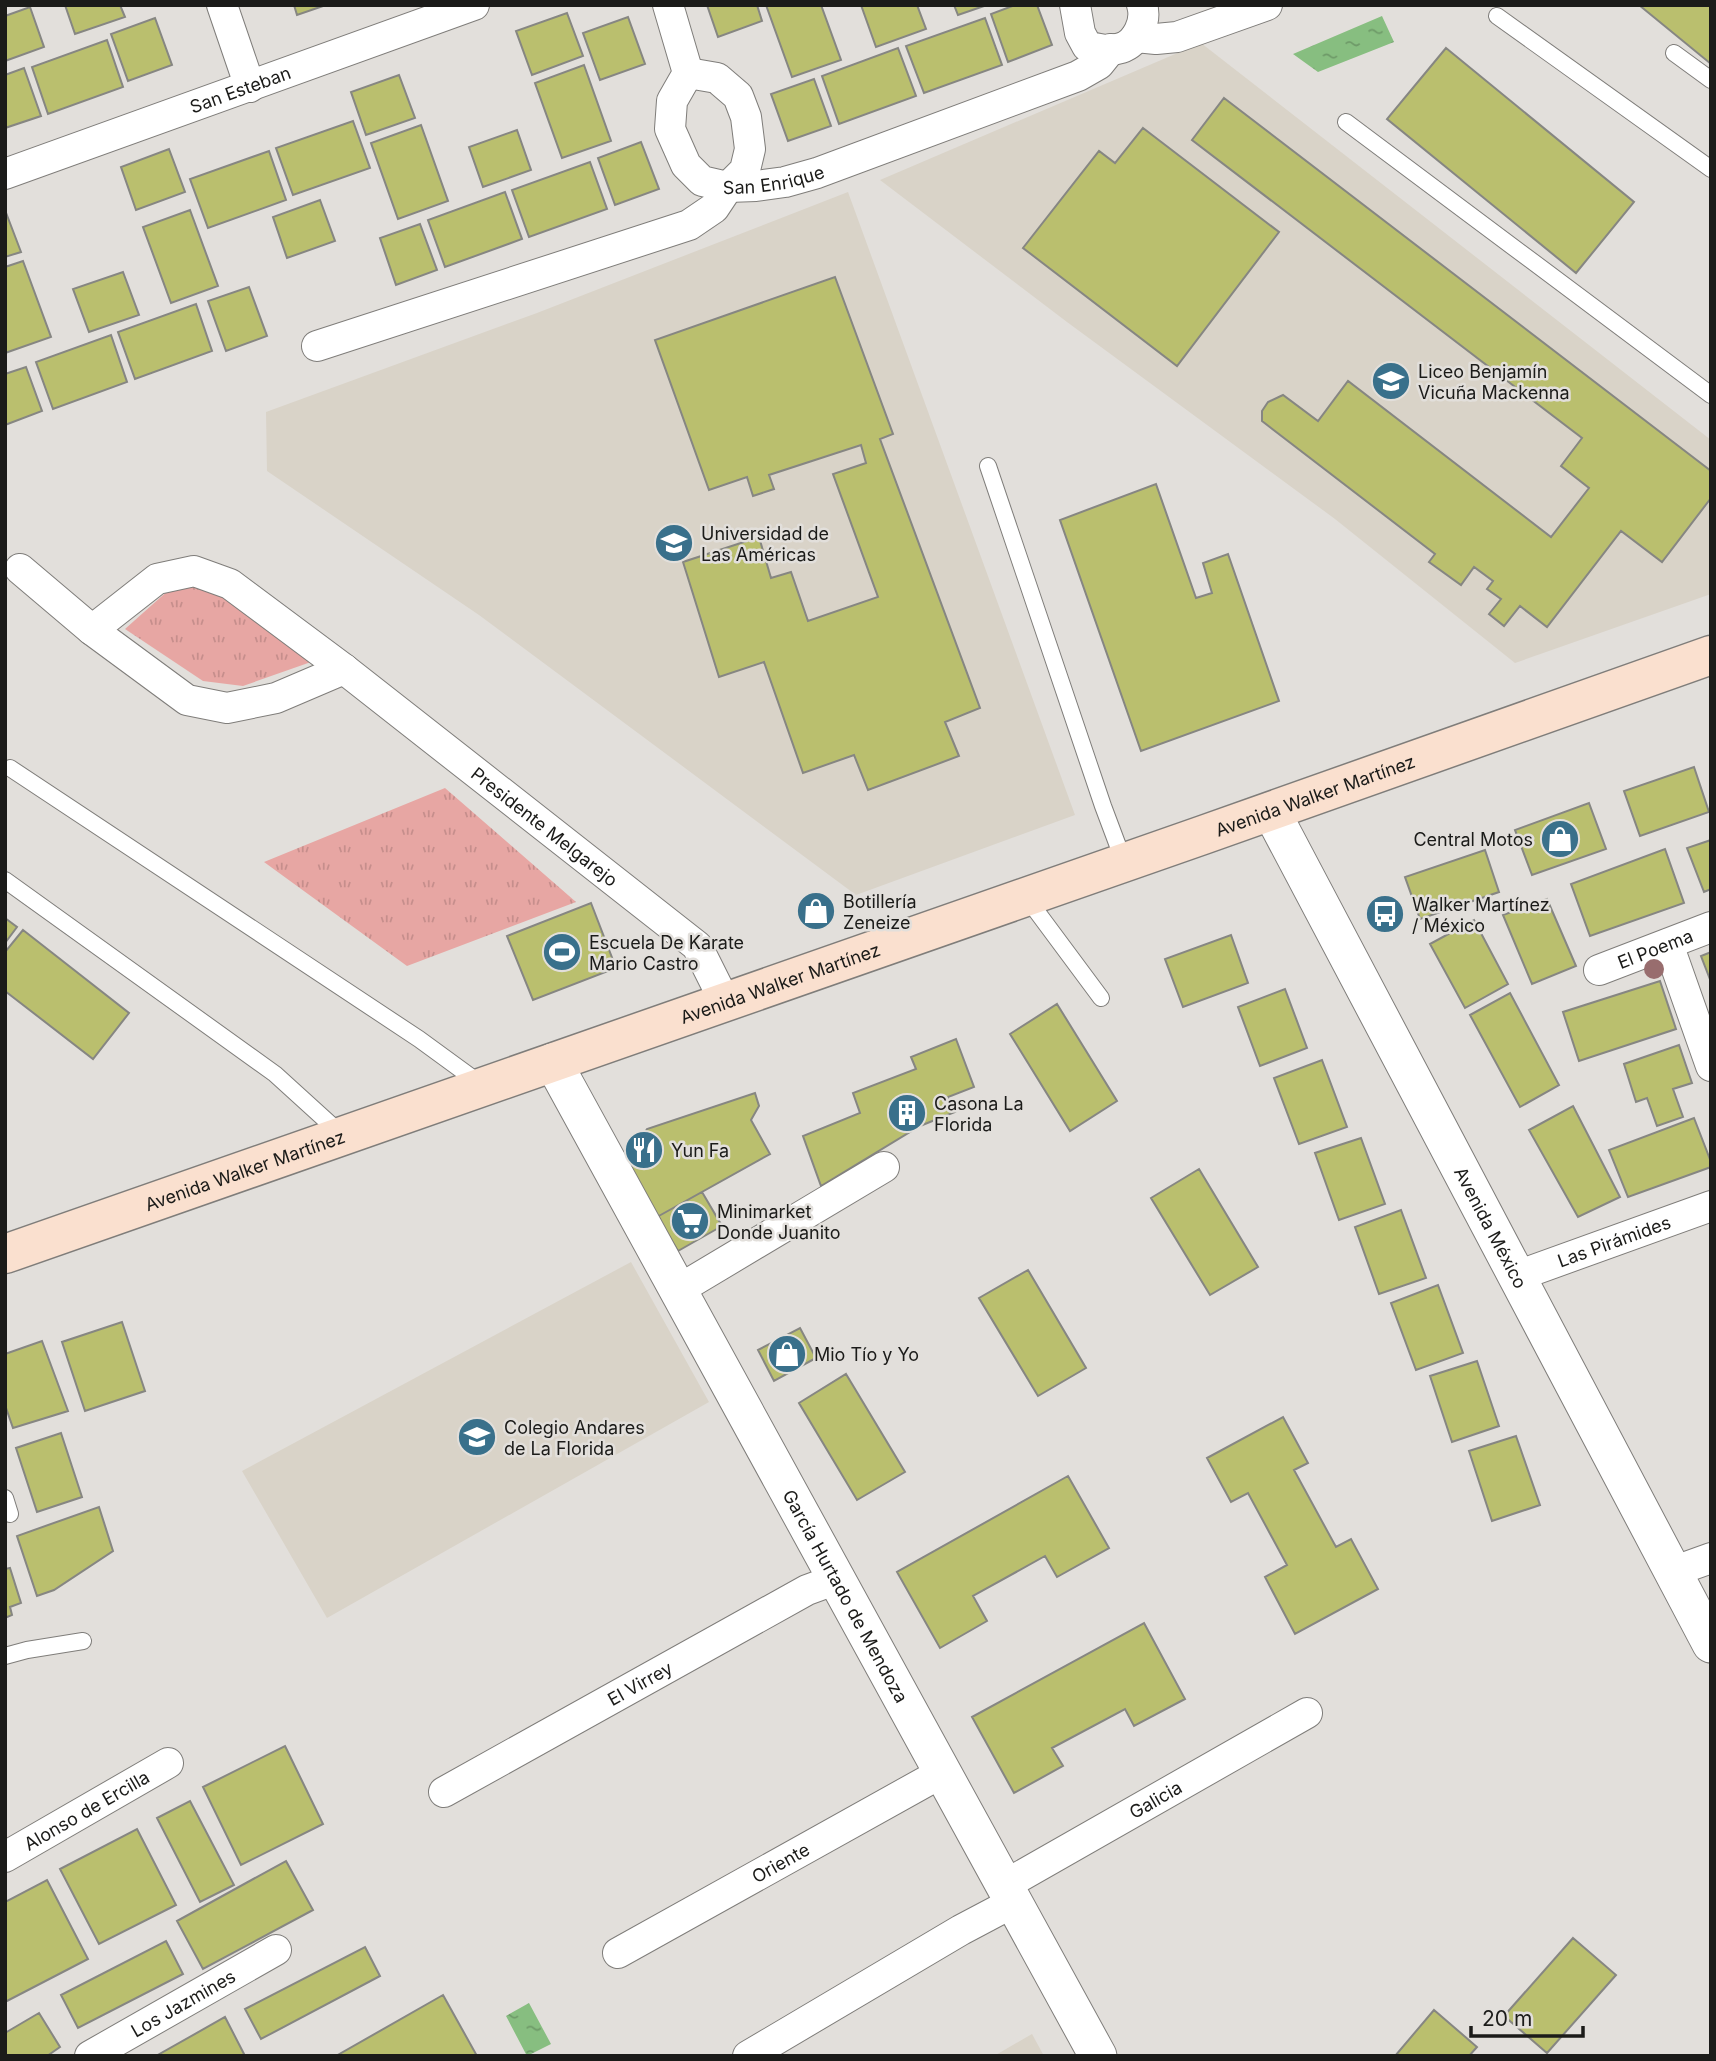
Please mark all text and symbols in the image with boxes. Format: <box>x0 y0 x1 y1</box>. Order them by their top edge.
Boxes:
street label: San Esteban <box>187 61 294 117</box>
street label: San Enrique <box>722 161 827 198</box>
school or university icon: Liceo Benjamín Vicuña Mackenna <box>1370 360 1412 402</box>
place label: Liceo Benjamín Vicuña Mackenna <box>1418 361 1570 403</box>
school or university icon: Universidad de Las Américas <box>653 522 695 564</box>
place label: Universidad de Las Américas <box>701 523 829 565</box>
street label: Avenida Walker Martínez <box>1212 750 1418 840</box>
street label: Presidente Melgarejo <box>467 763 622 890</box>
shop icon: Central Motos <box>1539 818 1581 860</box>
place label: Central Motos <box>1413 829 1533 850</box>
shop icon: Botillería Zeneize <box>795 890 837 932</box>
place label: Botillería Zeneize <box>843 891 917 933</box>
bus stop icon: Walker Martínez / México <box>1364 893 1406 935</box>
place label: Walker Martínez / México <box>1412 894 1550 936</box>
street label: El Poema <box>1614 925 1696 972</box>
sports icon: Escuela De Karate Mario Castro <box>541 931 583 973</box>
place label: Escuela De Karate Mario Castro <box>589 932 744 974</box>
street label: Avenida Walker Martínez <box>677 938 883 1028</box>
building icon: Casona La Florida <box>886 1092 928 1134</box>
place label: Casona La Florida <box>934 1093 1024 1135</box>
street label: Avenida Walker Martínez <box>142 1126 347 1215</box>
restaurant icon: Yun Fa <box>623 1129 665 1171</box>
place label: Yun Fa <box>671 1140 729 1161</box>
street label: Avenida México <box>1450 1163 1532 1292</box>
supermarket icon: Minimarket Donde Juanito <box>669 1200 711 1242</box>
place label: Minimarket Donde Juanito <box>717 1201 841 1243</box>
street label: Las Pirámides <box>1554 1211 1673 1271</box>
shop icon: Mio Tío y Yo <box>766 1333 808 1375</box>
place label: Mio Tío y Yo <box>814 1344 919 1365</box>
school or university icon: Colegio Andares de La Florida <box>456 1416 498 1458</box>
place label: Colegio Andares de La Florida <box>504 1417 645 1459</box>
street label: García Hurtado de Mendoza <box>779 1486 913 1706</box>
street label: El Virrey <box>604 1657 676 1709</box>
street label: Alonso de Ercilla <box>20 1766 153 1854</box>
street label: Galicia <box>1125 1776 1185 1823</box>
street label: Oriente <box>748 1838 813 1887</box>
street label: Los Jazmines <box>127 1965 239 2041</box>
scale bar <box>1471 1994 1583 2038</box>
text: 20 m <box>1482 2006 1532 2031</box>

